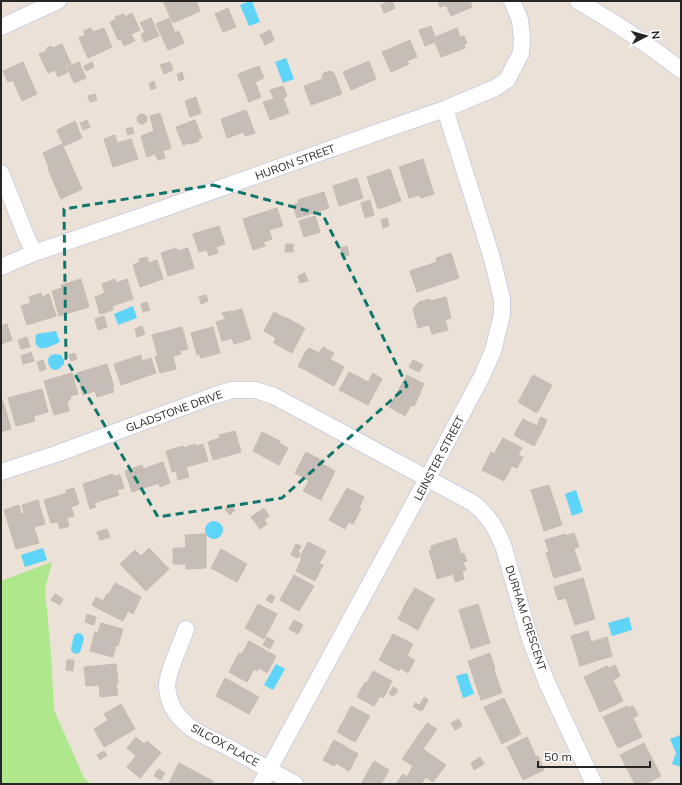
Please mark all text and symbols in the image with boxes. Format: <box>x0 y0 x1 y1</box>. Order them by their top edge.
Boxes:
north arrow <box>626 16 666 56</box>
text: N <box>649 30 663 40</box>
street label: HURON STREET <box>253 141 337 183</box>
street label: GLADSTONE DRIVE <box>124 387 224 435</box>
street label: LEINSTER STREET <box>411 413 467 503</box>
street label: DURHAM CRESCENT <box>502 564 550 673</box>
street label: SILCOX PLACE <box>189 721 261 769</box>
scale bar <box>538 743 650 769</box>
text: 50 m <box>544 749 572 764</box>

